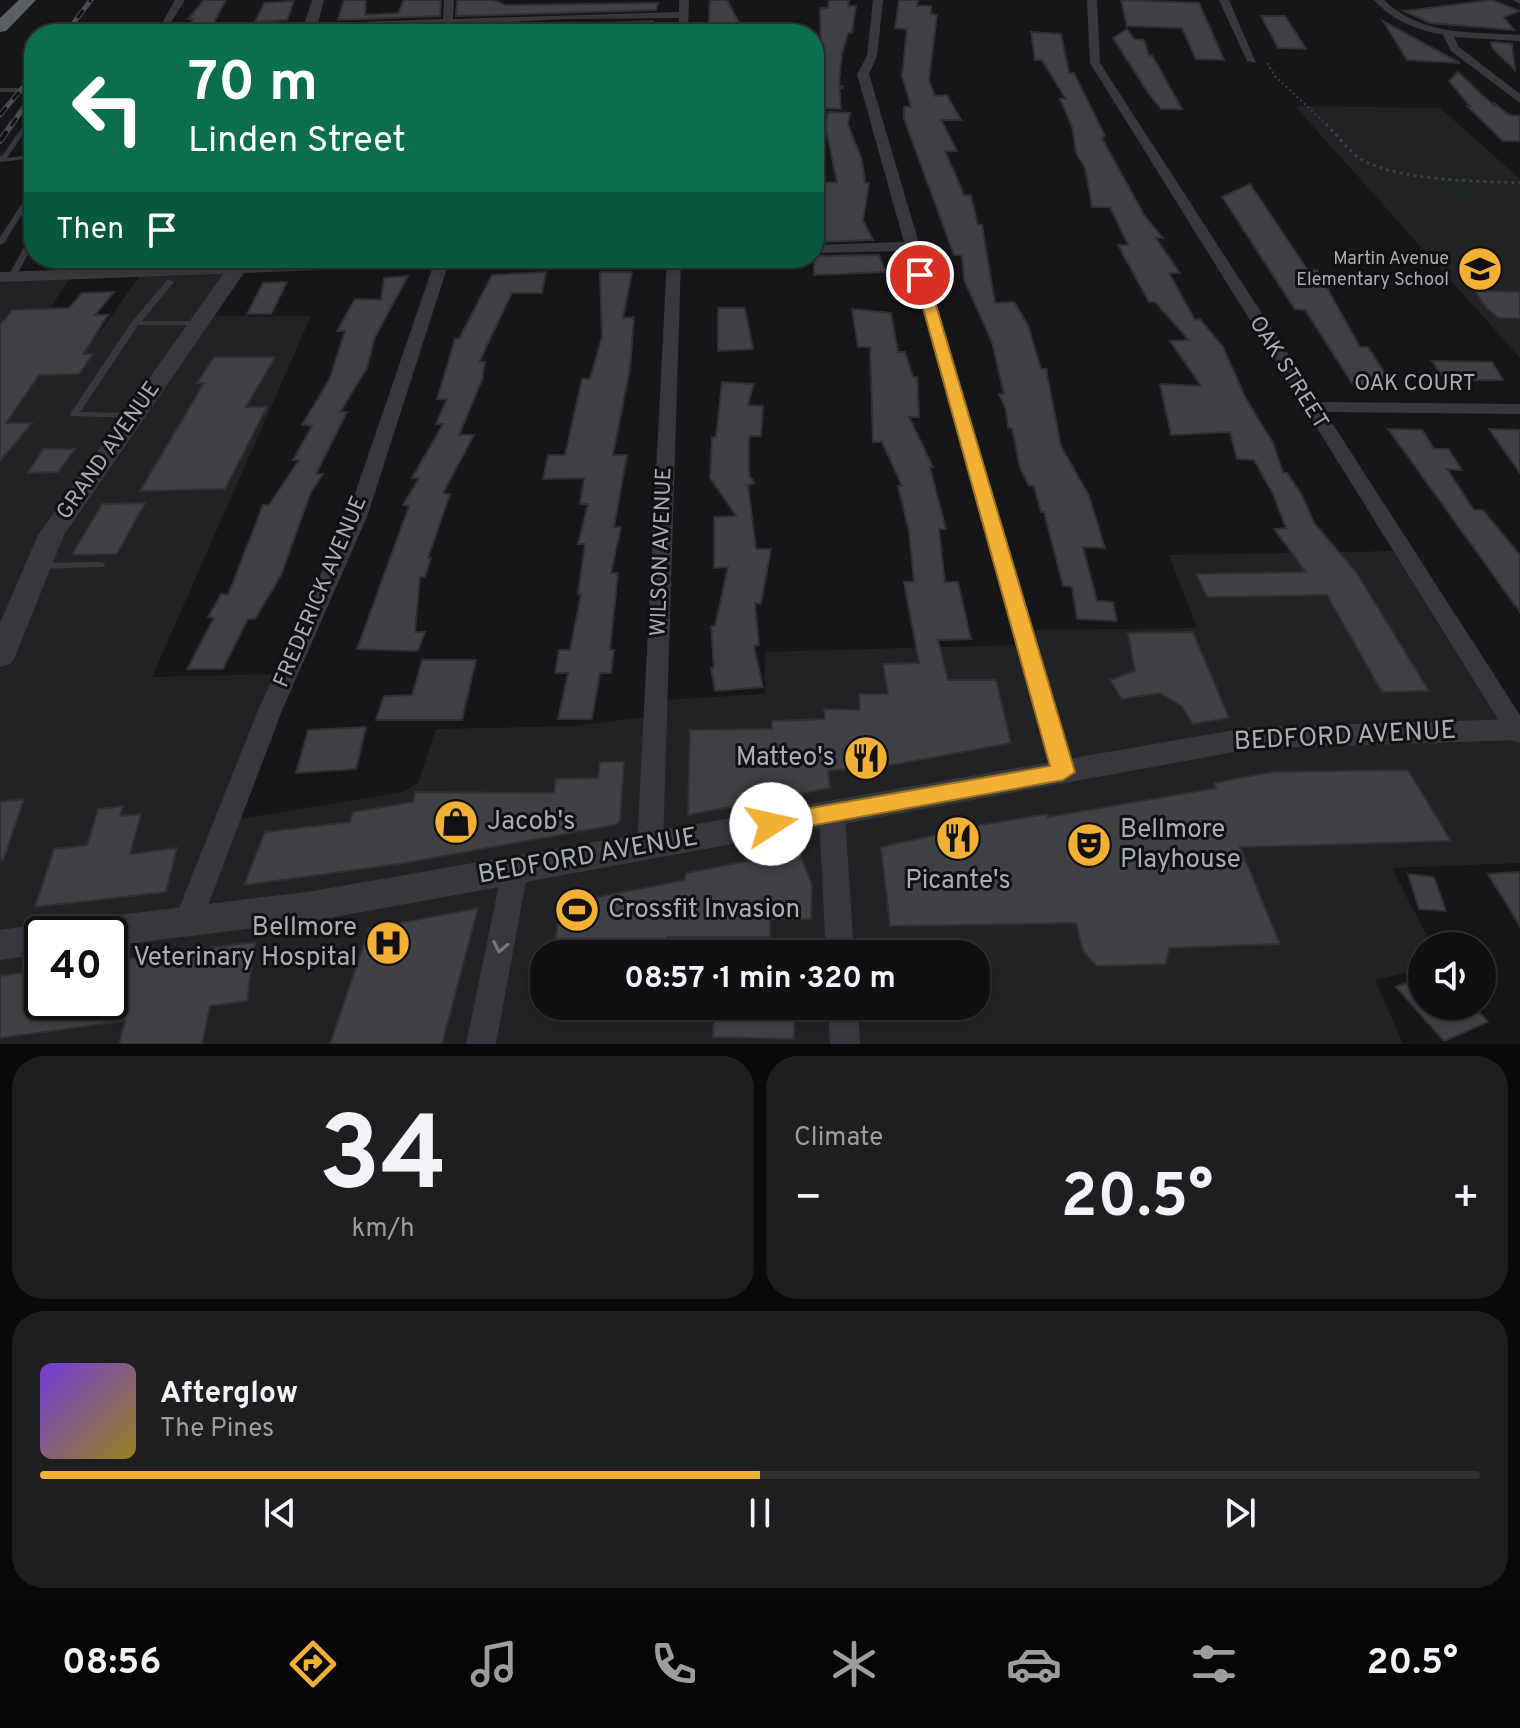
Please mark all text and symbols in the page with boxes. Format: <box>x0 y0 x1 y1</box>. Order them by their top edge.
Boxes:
text: 70 m <box>188 50 318 120</box>
icon: left <box>56 56 160 160</box>
text: Linden Street <box>188 119 406 165</box>
icon: arrive <box>140 208 184 252</box>
text: Then <box>56 212 124 249</box>
pin <box>886 241 954 309</box>
school or university icon: Martin Avenue Elementary School <box>1456 245 1504 293</box>
place label: Martin Avenue Elementary School <box>1296 248 1449 292</box>
icon: arrive <box>898 253 942 297</box>
street label: OAK STREET <box>1243 311 1333 435</box>
street label: OAK COURT <box>1354 371 1476 398</box>
street label: GRAND AVENUE <box>51 377 167 525</box>
street label: WILSON AVENUE <box>646 467 678 637</box>
street label: FREDERICK AVENUE <box>268 492 374 692</box>
street label: BEDFORD AVENUE <box>1233 715 1457 759</box>
restaurant icon: Matteo's <box>842 734 890 782</box>
place label: Matteo's <box>736 742 835 775</box>
position arrow <box>729 782 813 866</box>
shop icon: Jacob's <box>432 798 480 846</box>
place label: Jacob's <box>487 806 575 839</box>
restaurant icon: Picante's <box>934 814 982 862</box>
place label: Bellmore Playhouse <box>1120 814 1241 877</box>
street label: BEDFORD AVENUE <box>476 821 700 893</box>
theatre icon: Bellmore Playhouse <box>1065 821 1113 869</box>
place label: Picante's <box>905 865 1011 898</box>
sports icon: Crossfit Invasion <box>553 886 601 934</box>
place label: Crossfit Invasion <box>608 894 800 927</box>
place label: Bellmore Veterinary Hospital <box>133 912 357 975</box>
speed limit sign: 40 <box>24 916 128 1020</box>
hospital icon: Bellmore Veterinary Hospital <box>364 919 412 967</box>
map controls <box>1408 932 1496 1020</box>
button: sound <box>1408 932 1496 1020</box>
one-way arrow <box>492 939 509 953</box>
text: 08:57 · 1 min · 320 m <box>624 961 896 998</box>
text: 34 <box>318 1095 448 1227</box>
text: Climate <box>794 1122 883 1155</box>
text: 20.5° <box>1061 1162 1213 1238</box>
text: − <box>794 1172 822 1228</box>
text: + <box>1452 1172 1480 1228</box>
text: km/h <box>351 1213 415 1246</box>
text: Afterglow <box>160 1376 298 1413</box>
text: The Pines <box>160 1413 274 1446</box>
icon: previous <box>258 1491 302 1535</box>
icon: pause <box>738 1491 782 1535</box>
icon: next <box>1218 1491 1262 1535</box>
icon: directions <box>285 1636 341 1692</box>
icon: music <box>466 1636 522 1692</box>
icon: phone <box>646 1636 702 1692</box>
icon: climate <box>826 1636 882 1692</box>
icon: car <box>1006 1636 1062 1692</box>
icon: filters <box>1186 1636 1242 1692</box>
text: 08:56 <box>62 1641 161 1687</box>
text: 20.5° <box>1366 1641 1458 1687</box>

